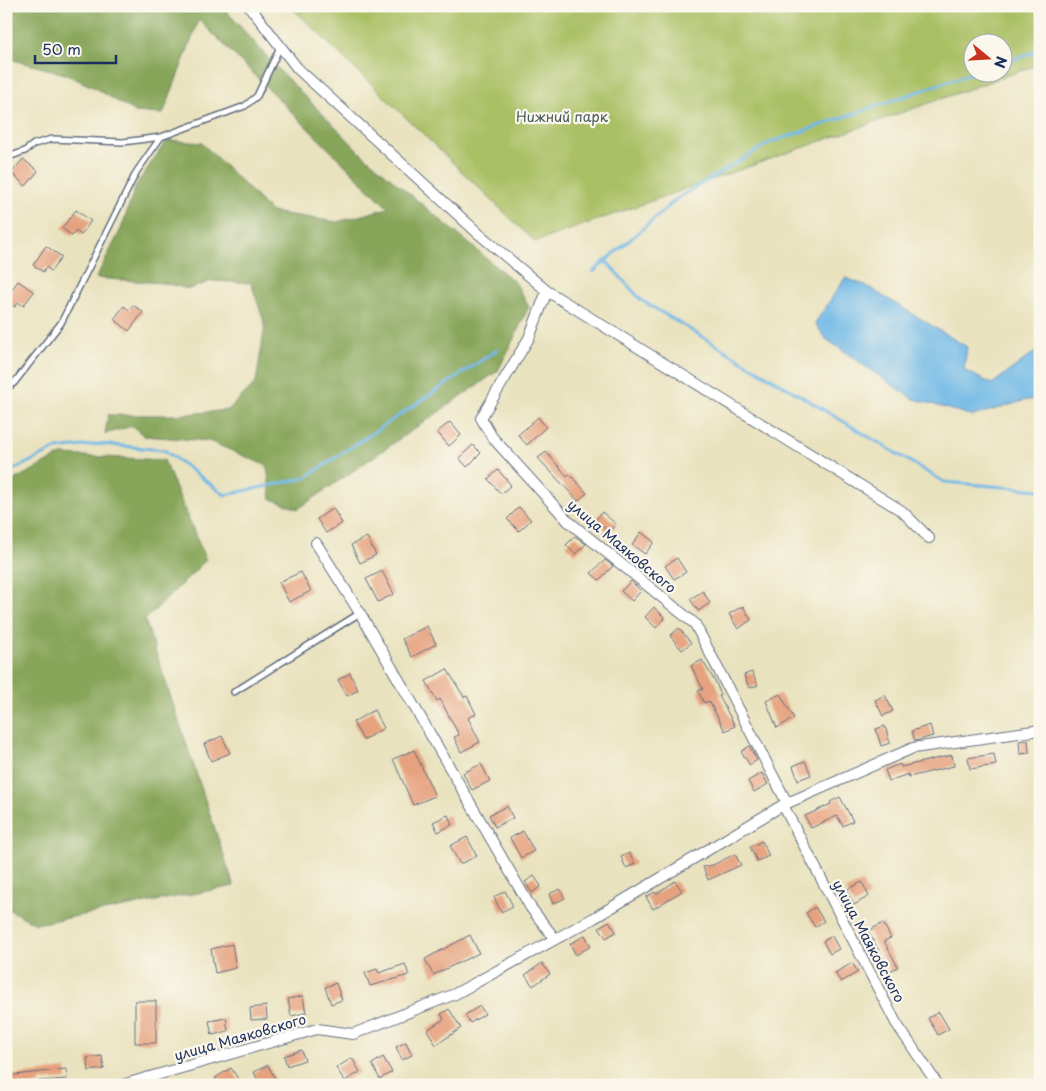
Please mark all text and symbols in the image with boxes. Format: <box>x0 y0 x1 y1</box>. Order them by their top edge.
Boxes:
scale bar <box>35 32 116 64</box>
north arrow <box>964 32 1014 82</box>
text: 50 m <box>42 37 81 60</box>
text: N <box>989 54 1013 71</box>
park label: Нижний парк <box>516 106 609 127</box>
street label: улица Маяковского <box>563 494 681 598</box>
street label: улица Маяковского <box>828 876 910 1006</box>
street label: улица Маяковского <box>172 1008 309 1066</box>

